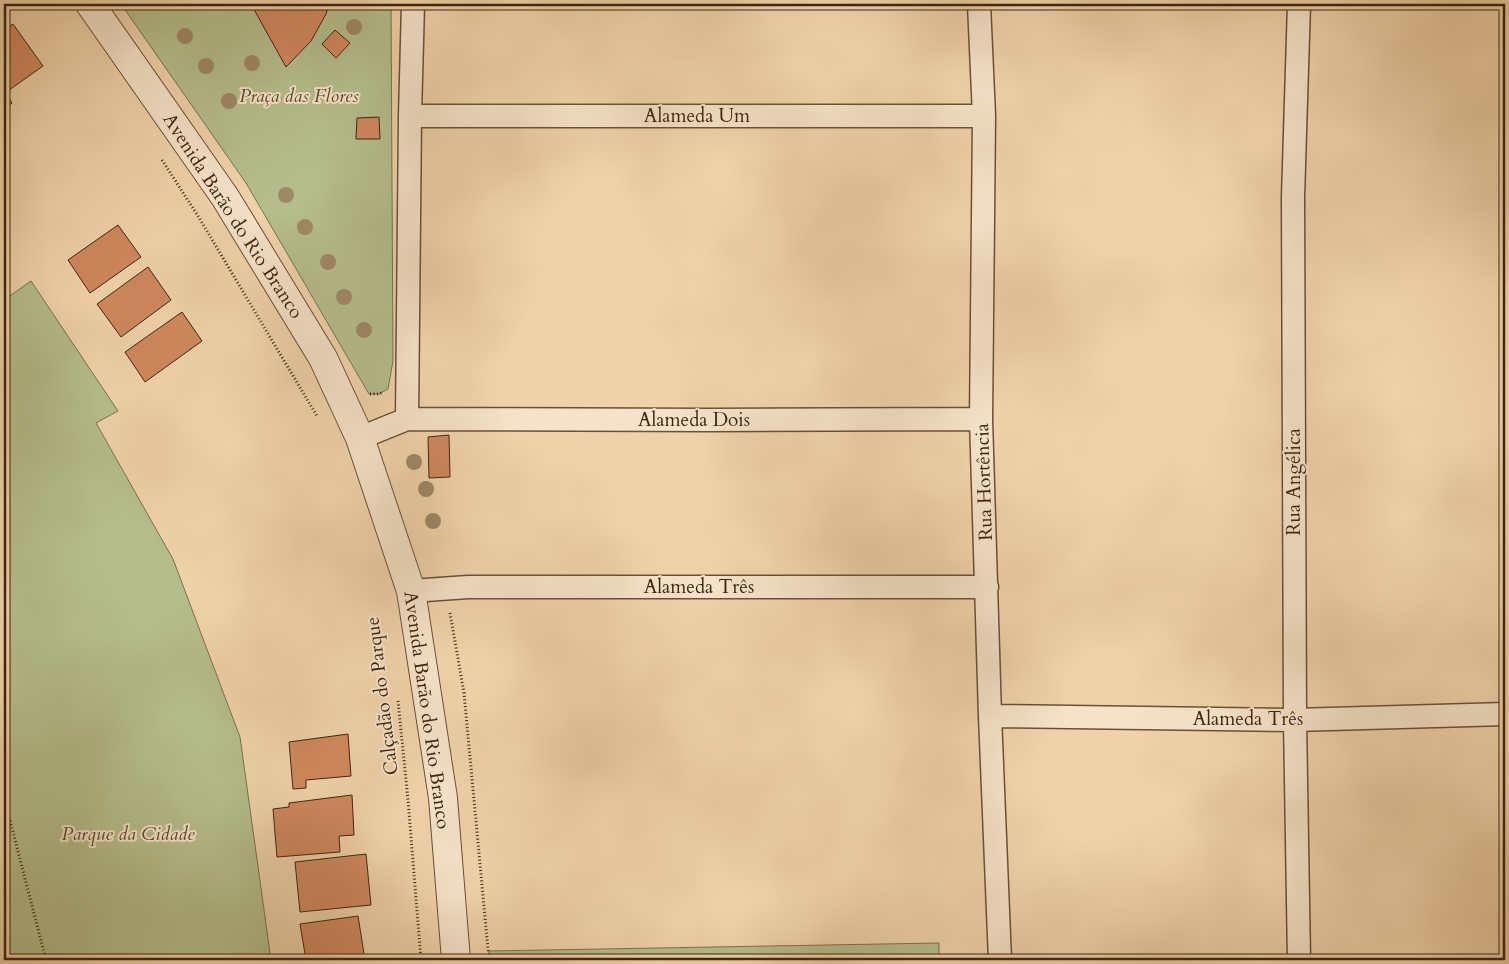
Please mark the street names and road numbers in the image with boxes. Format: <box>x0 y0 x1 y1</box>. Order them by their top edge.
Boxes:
street label: Alameda Um <box>644 103 751 129</box>
street label: Avenida Barão do Rio Branco <box>157 108 309 324</box>
street label: Alameda Dois <box>638 407 750 433</box>
street label: Rua Hortência <box>969 423 999 541</box>
street label: Rua Angélica <box>1281 428 1307 536</box>
street label: Alameda Três <box>644 574 754 600</box>
street label: Avenida Barão do Rio Branco <box>397 589 457 831</box>
street label: Calçadão do Parque <box>359 615 405 777</box>
street label: Alameda Três <box>1193 706 1303 732</box>

